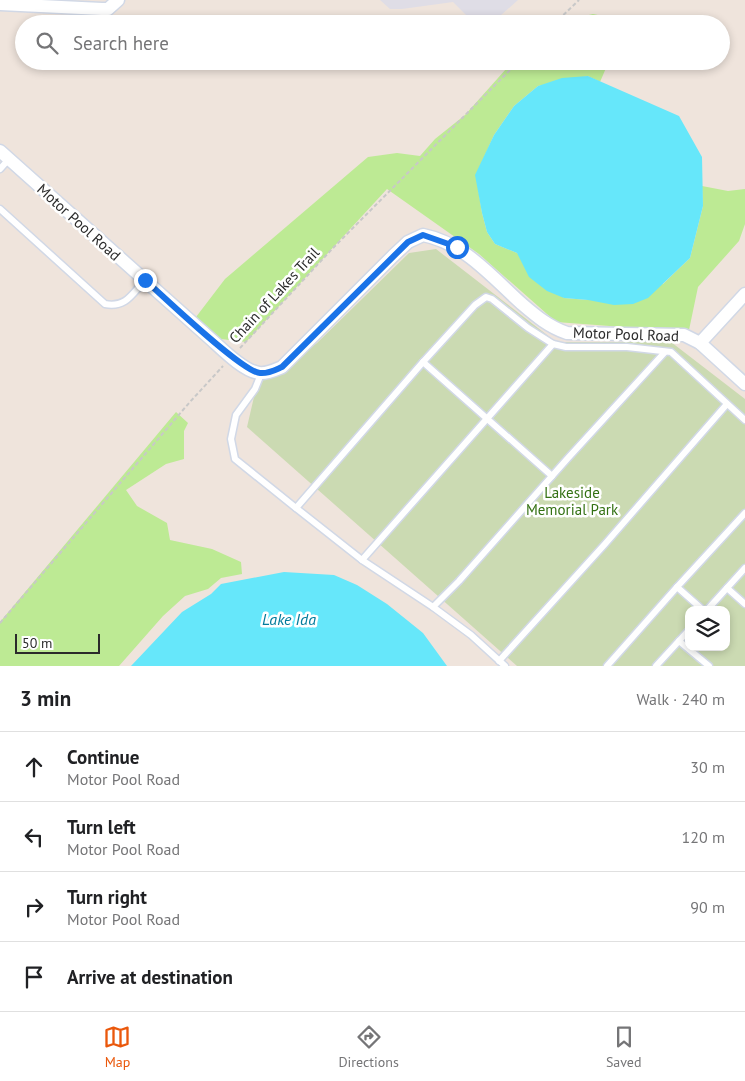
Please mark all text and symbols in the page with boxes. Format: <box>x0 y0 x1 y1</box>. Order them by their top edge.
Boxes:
search box <box>15 15 730 70</box>
icon: search <box>33 29 61 57</box>
text: Search here <box>73 31 169 55</box>
street label: Motor Pool Road <box>33 179 125 265</box>
route start <box>446 236 469 259</box>
street label: Chain of Lakes Trail <box>225 243 324 347</box>
route end <box>134 269 157 292</box>
street label: Motor Pool Road <box>573 323 679 345</box>
park label: Lakeside Memorial Park <box>526 483 619 519</box>
map controls <box>685 606 730 651</box>
button: layers <box>685 606 730 651</box>
water label: Lake Ida <box>262 609 316 629</box>
scale bar <box>15 631 100 654</box>
text: 50 m <box>22 634 52 652</box>
text: 3 min <box>20 685 71 712</box>
text: Walk · 240 m <box>636 689 725 709</box>
text: Continue <box>67 745 139 769</box>
icon: ahead <box>20 753 48 781</box>
text: 30 m <box>690 757 725 777</box>
text: Motor Pool Road <box>67 769 180 789</box>
text: Turn left <box>67 815 136 839</box>
icon: left <box>20 823 48 851</box>
text: 120 m <box>682 827 725 847</box>
text: Motor Pool Road <box>67 839 180 859</box>
text: Turn right <box>67 885 147 909</box>
icon: right <box>20 893 48 921</box>
text: 90 m <box>690 897 725 917</box>
text: Motor Pool Road <box>67 909 180 929</box>
icon: arrive <box>20 963 48 991</box>
text: Arrive at destination <box>67 965 233 989</box>
tab: Map <box>103 1023 131 1071</box>
tab: Directions <box>338 1023 399 1071</box>
tab: Saved <box>606 1023 642 1071</box>

